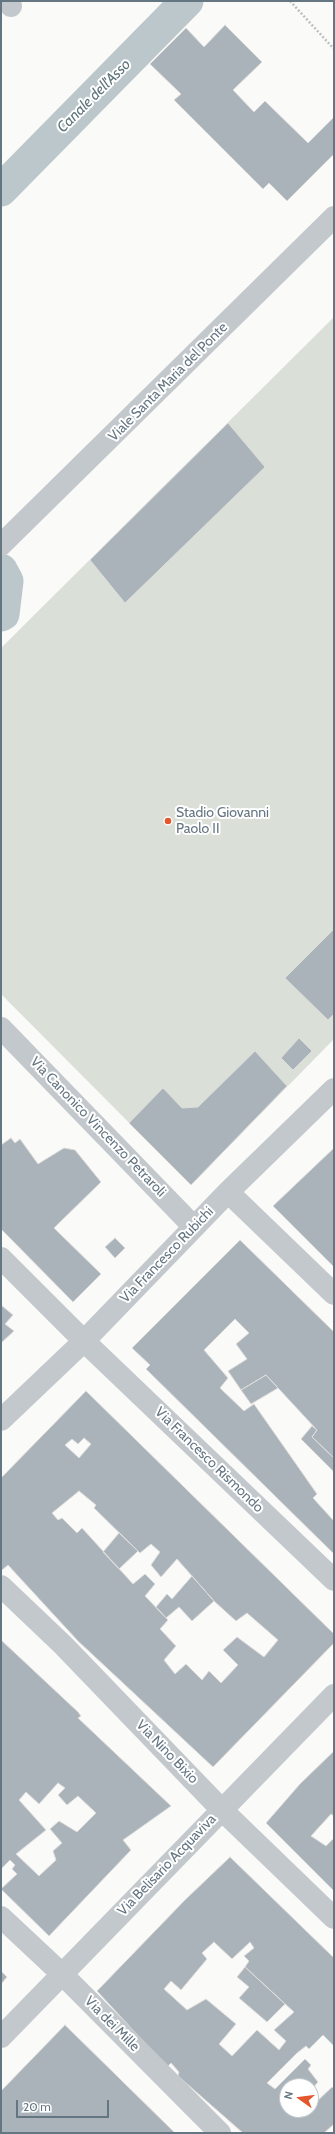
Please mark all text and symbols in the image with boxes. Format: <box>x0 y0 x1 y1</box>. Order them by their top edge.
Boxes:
water label: Canale dell'Asso <box>54 56 134 136</box>
street label: Viale Santa Maria del Ponte <box>105 319 231 445</box>
place label: Stadio Giovanni Paolo II <box>176 805 269 838</box>
marker: Stadio Giovanni Paolo II <box>163 816 173 826</box>
street label: Via Canonico Vincenzo Petraroli <box>27 1053 169 1201</box>
street label: Via Francesco Rubichi <box>117 1203 217 1307</box>
street label: Via Francesco Rismondo <box>151 1404 267 1516</box>
street label: Via Nino Bixio <box>133 1717 201 1787</box>
street label: Via Belisario Acquaviva <box>114 1811 220 1919</box>
street label: Via dei Mille <box>81 1993 143 2055</box>
north arrow <box>279 2078 319 2118</box>
text: N <box>281 2090 296 2101</box>
scale bar <box>18 2092 111 2118</box>
text: 20 m <box>23 2099 51 2114</box>

